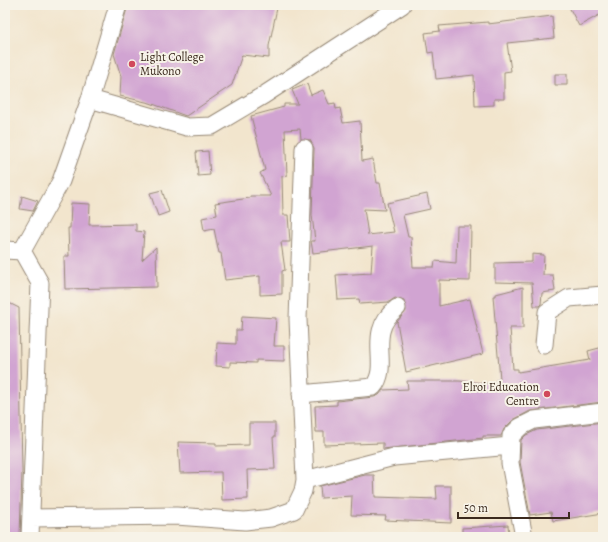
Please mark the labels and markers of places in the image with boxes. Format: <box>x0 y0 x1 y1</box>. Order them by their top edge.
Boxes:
place label: Light College Mukono <box>140 49 204 79</box>
marker: Light College Mukono <box>127 59 137 69</box>
place label: Elroi Education Centre <box>463 379 539 409</box>
marker: Elroi Education Centre <box>542 389 552 399</box>

